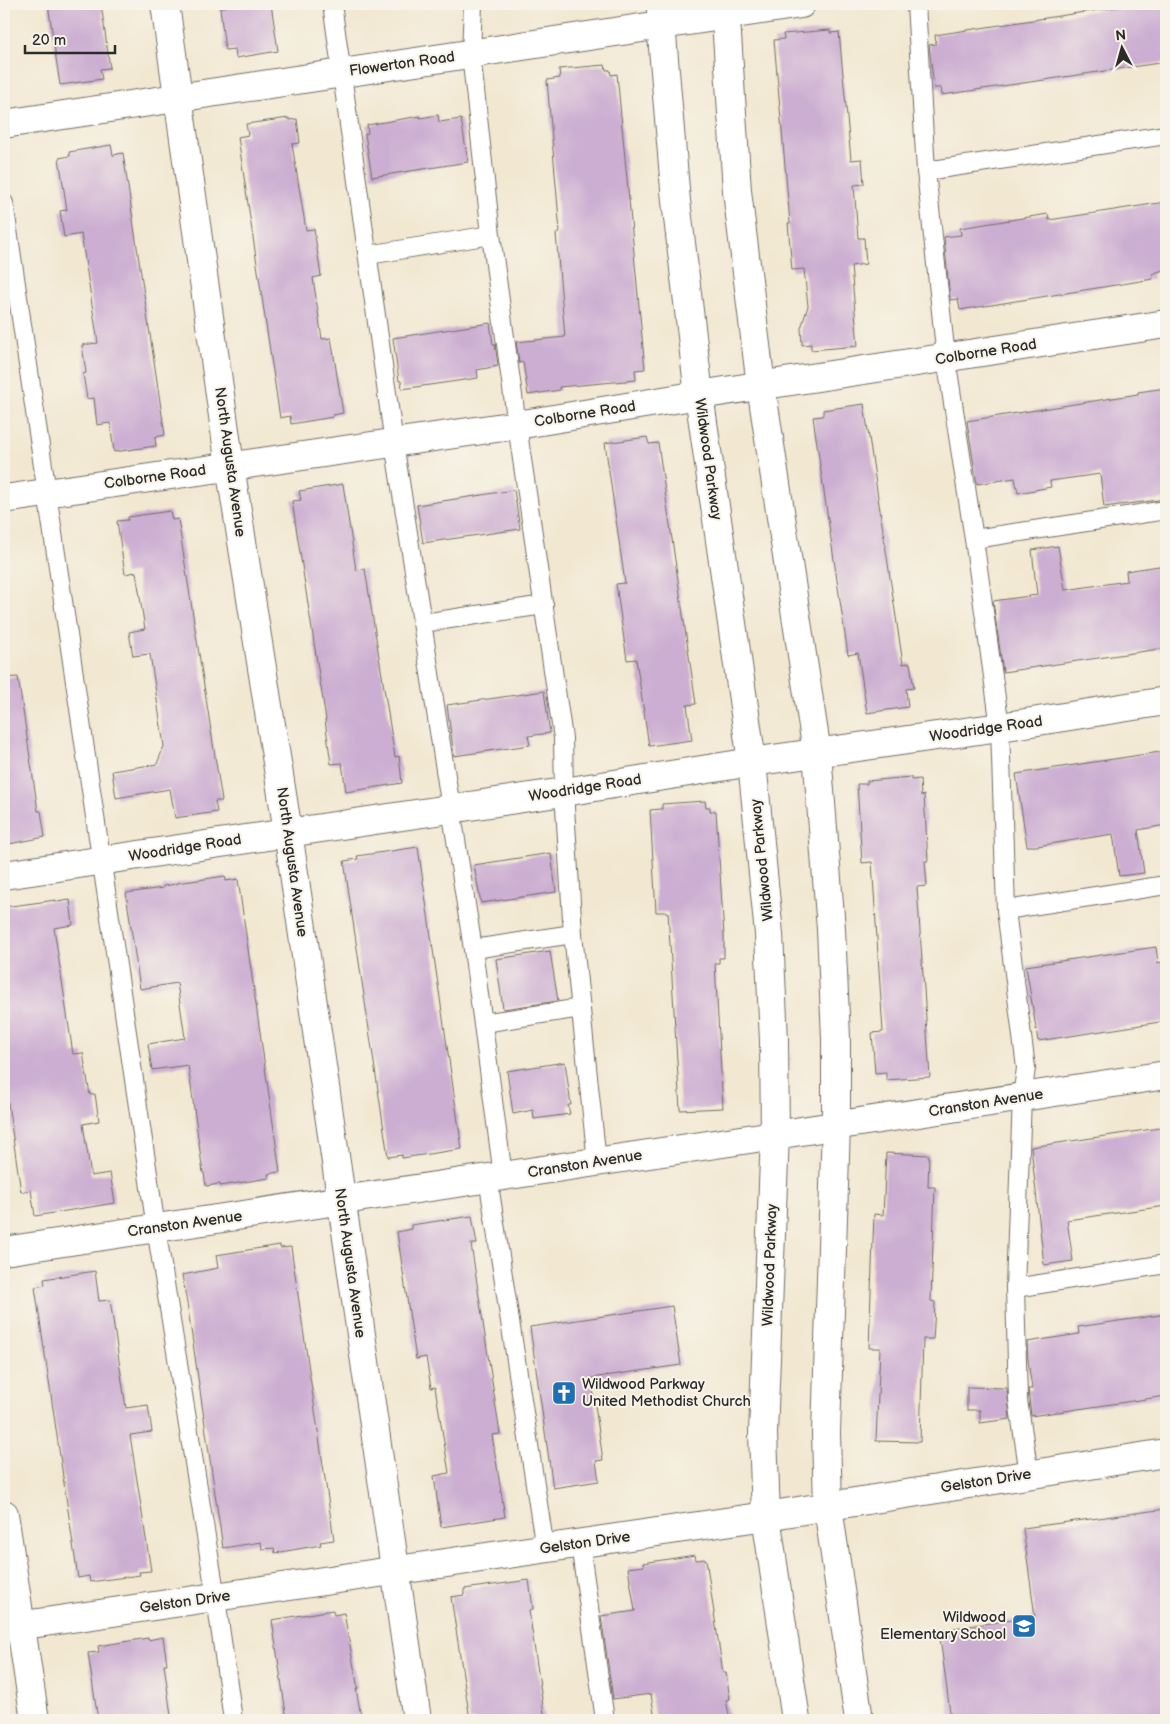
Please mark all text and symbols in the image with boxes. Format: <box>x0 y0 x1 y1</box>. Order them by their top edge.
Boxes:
scale bar <box>25 22 115 54</box>
north arrow <box>1098 22 1148 72</box>
text: N <box>1115 27 1127 45</box>
text: 20 m <box>32 31 66 50</box>
street label: Flowerton Road <box>348 47 456 81</box>
street label: Colborne Road <box>934 335 1038 369</box>
street label: North Augusta Avenue <box>210 386 250 538</box>
street label: Colborne Road <box>533 397 637 431</box>
street label: Wildwood Parkway <box>690 397 726 521</box>
street label: Colborne Road <box>103 460 207 494</box>
street label: Woodridge Road <box>928 712 1044 746</box>
street label: Woodridge Road <box>527 770 643 806</box>
street label: North Augusta Avenue <box>272 786 312 938</box>
street label: Wildwood Parkway <box>746 798 778 922</box>
street label: Woodridge Road <box>127 830 243 866</box>
street label: Cranston Avenue <box>927 1085 1045 1121</box>
street label: Cranston Avenue <box>526 1146 644 1182</box>
street label: North Augusta Avenue <box>330 1187 370 1339</box>
street label: Wildwood Parkway <box>758 1203 782 1327</box>
street label: Cranston Avenue <box>126 1207 244 1241</box>
place label: Wildwood Parkway United Methodist Church <box>582 1375 751 1411</box>
church icon: Wildwood Parkway United Methodist Church <box>551 1380 577 1406</box>
street label: Gelston Drive <box>939 1464 1033 1498</box>
street label: Gelston Drive <box>538 1527 632 1559</box>
street label: Gelston Drive <box>138 1586 232 1618</box>
place label: Wildwood Elementary School <box>880 1608 1006 1644</box>
school or university icon: Wildwood Elementary School <box>1011 1613 1037 1639</box>

